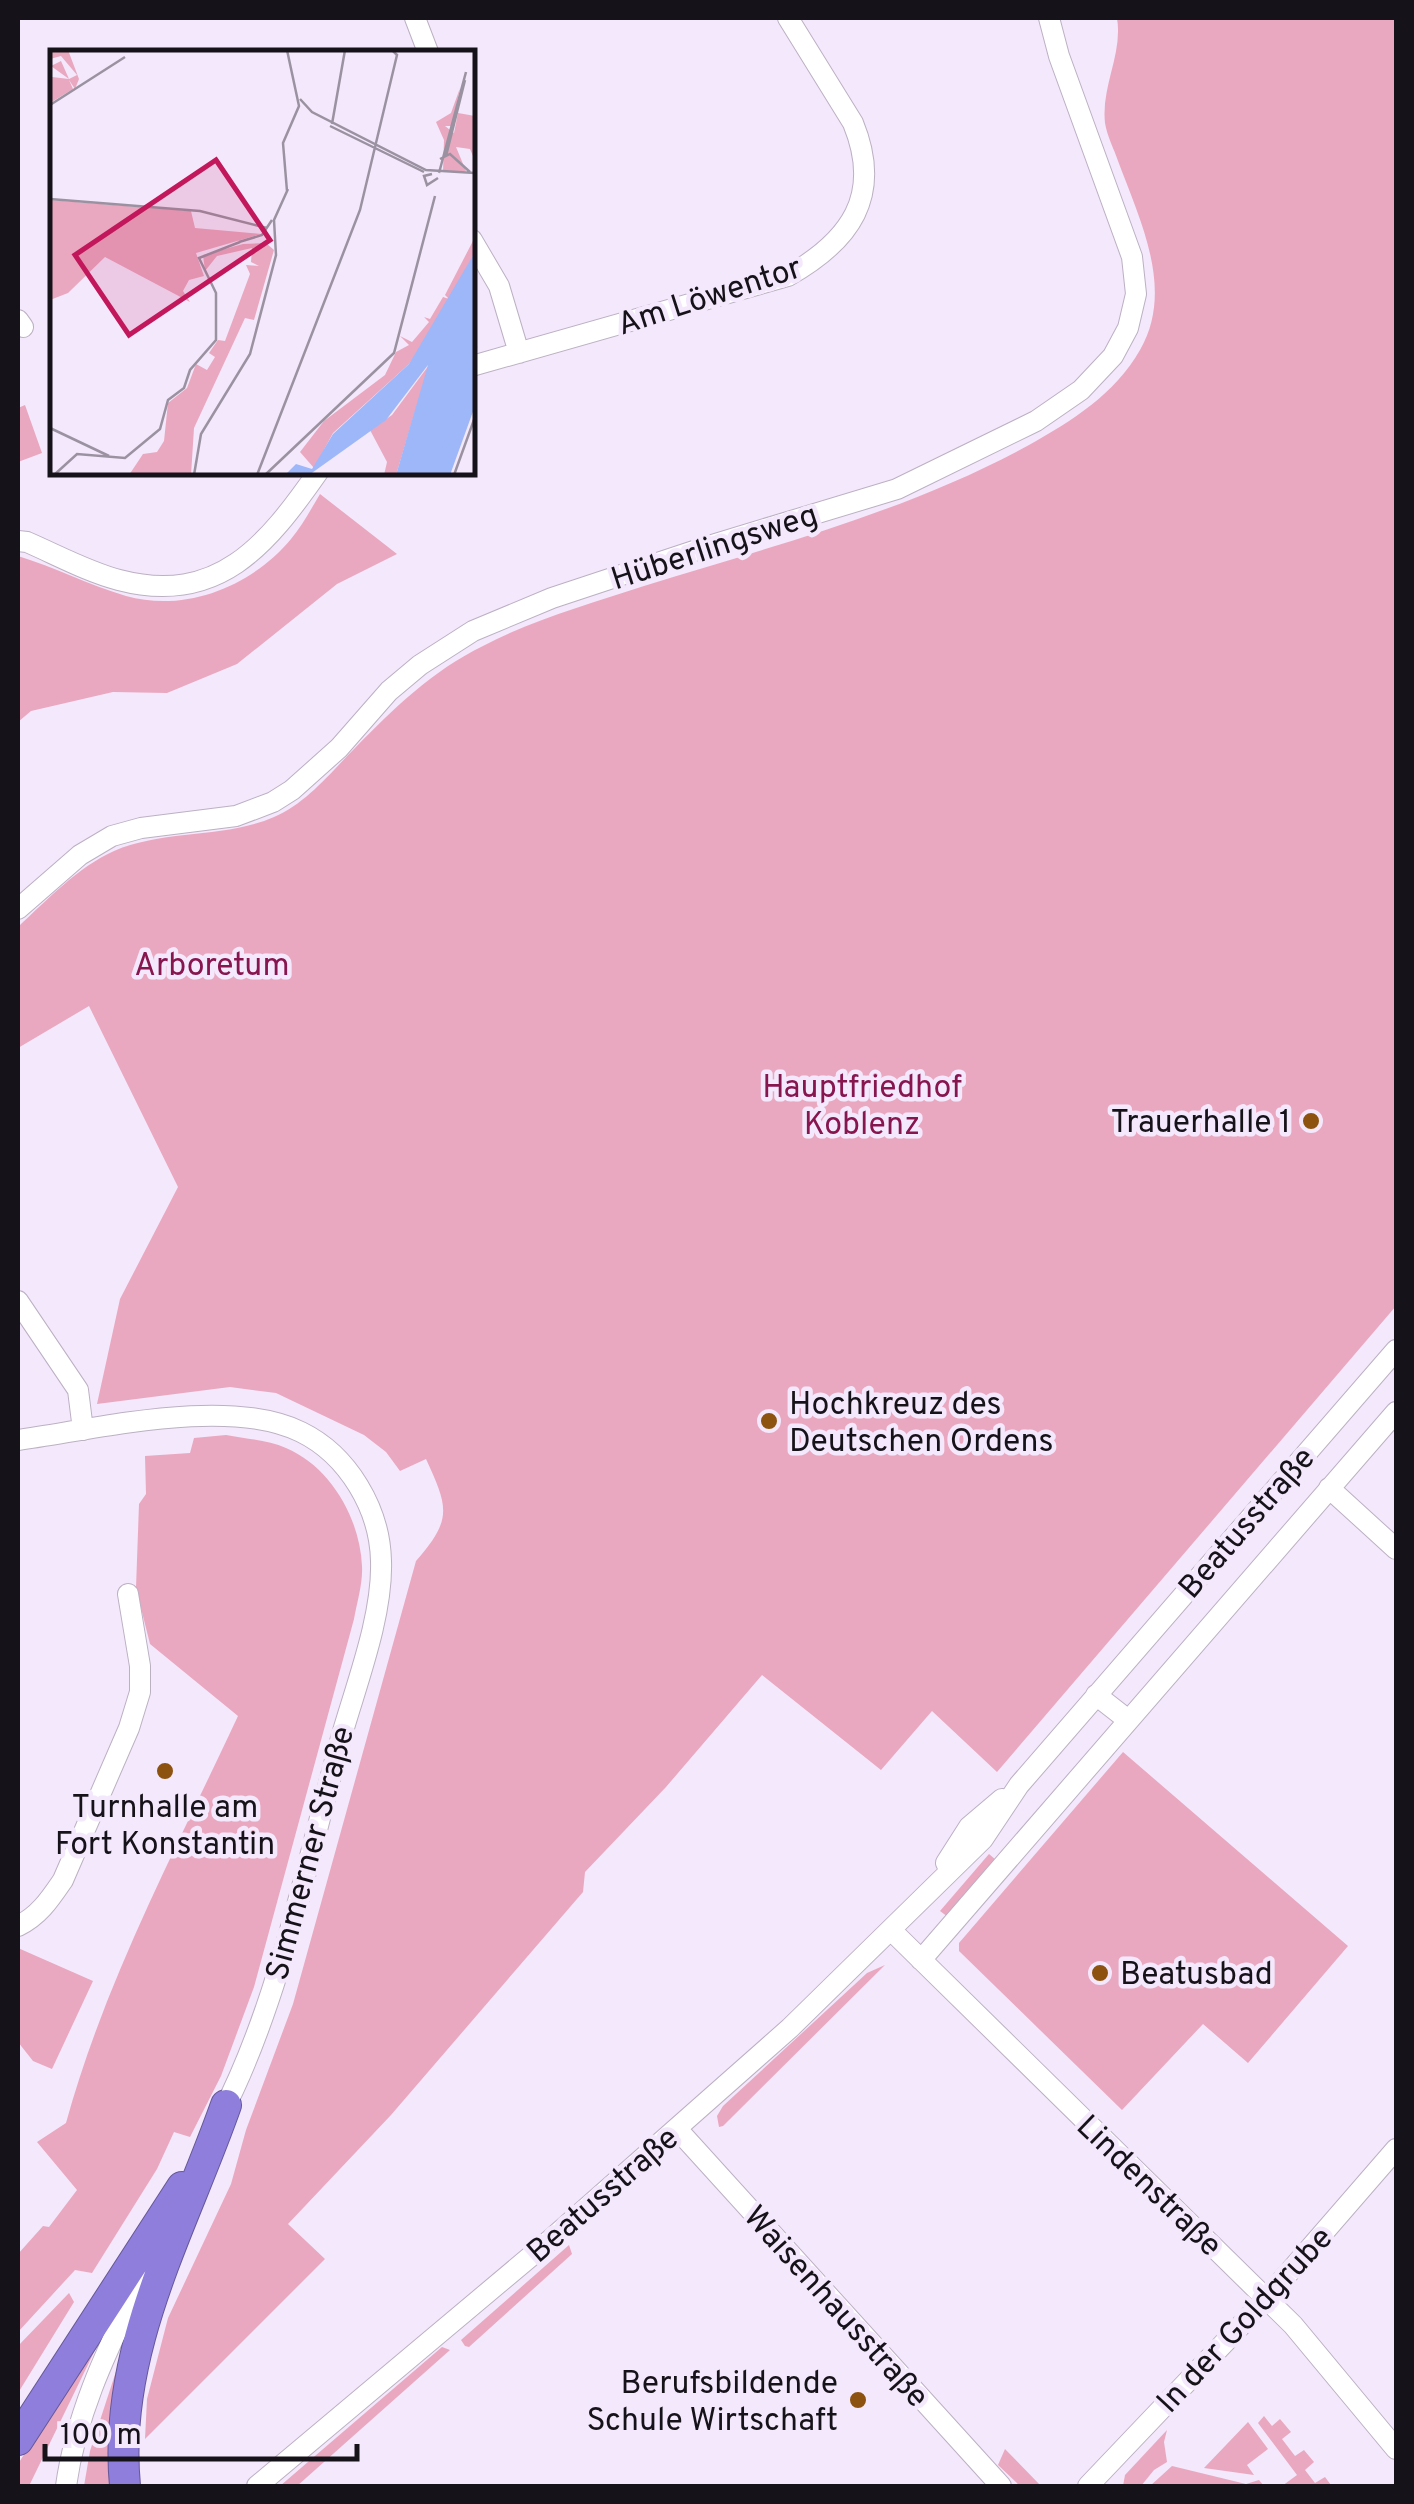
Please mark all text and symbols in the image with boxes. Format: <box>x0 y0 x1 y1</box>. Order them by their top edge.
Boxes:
inset map <box>50 50 475 475</box>
street label: Am Löwentor <box>613 249 807 346</box>
street label: Hüberlingsweg <box>607 497 823 601</box>
park label: Arboretum <box>134 947 290 987</box>
park label: Hauptfriedhof Koblenz <box>762 1069 962 1146</box>
place label: Trauerhalle 1 <box>1110 1104 1291 1144</box>
marker: Trauerhalle 1 <box>1300 1110 1322 1132</box>
place label: Hochkreuz des Deutschen Ordens <box>789 1386 1053 1463</box>
marker: Hochkreuz des Deutschen Ordens <box>758 1410 780 1432</box>
street label: Beatusstraße <box>1171 1440 1325 1608</box>
street label: Simmerner Straße <box>259 1722 365 1985</box>
marker: Turnhalle am Fort Konstantin <box>154 1760 176 1782</box>
place label: Turnhalle am Fort Konstantin <box>55 1789 275 1866</box>
place label: Beatusbad <box>1120 1956 1273 1996</box>
marker: Beatusbad <box>1089 1962 1111 1984</box>
street label: Lindenstraße <box>1067 2108 1229 2267</box>
street label: Beatusstraße <box>520 2119 688 2273</box>
street label: Waisenhausstraße <box>733 2199 936 2417</box>
street label: In der Goldgrube <box>1150 2220 1343 2423</box>
place label: Berufsbildende Schule Wirtschaft <box>586 2365 838 2442</box>
marker: Berufsbildende Schule Wirtschaft <box>847 2389 869 2411</box>
scale bar <box>45 2399 358 2461</box>
text: 100 m <box>60 2418 142 2455</box>

